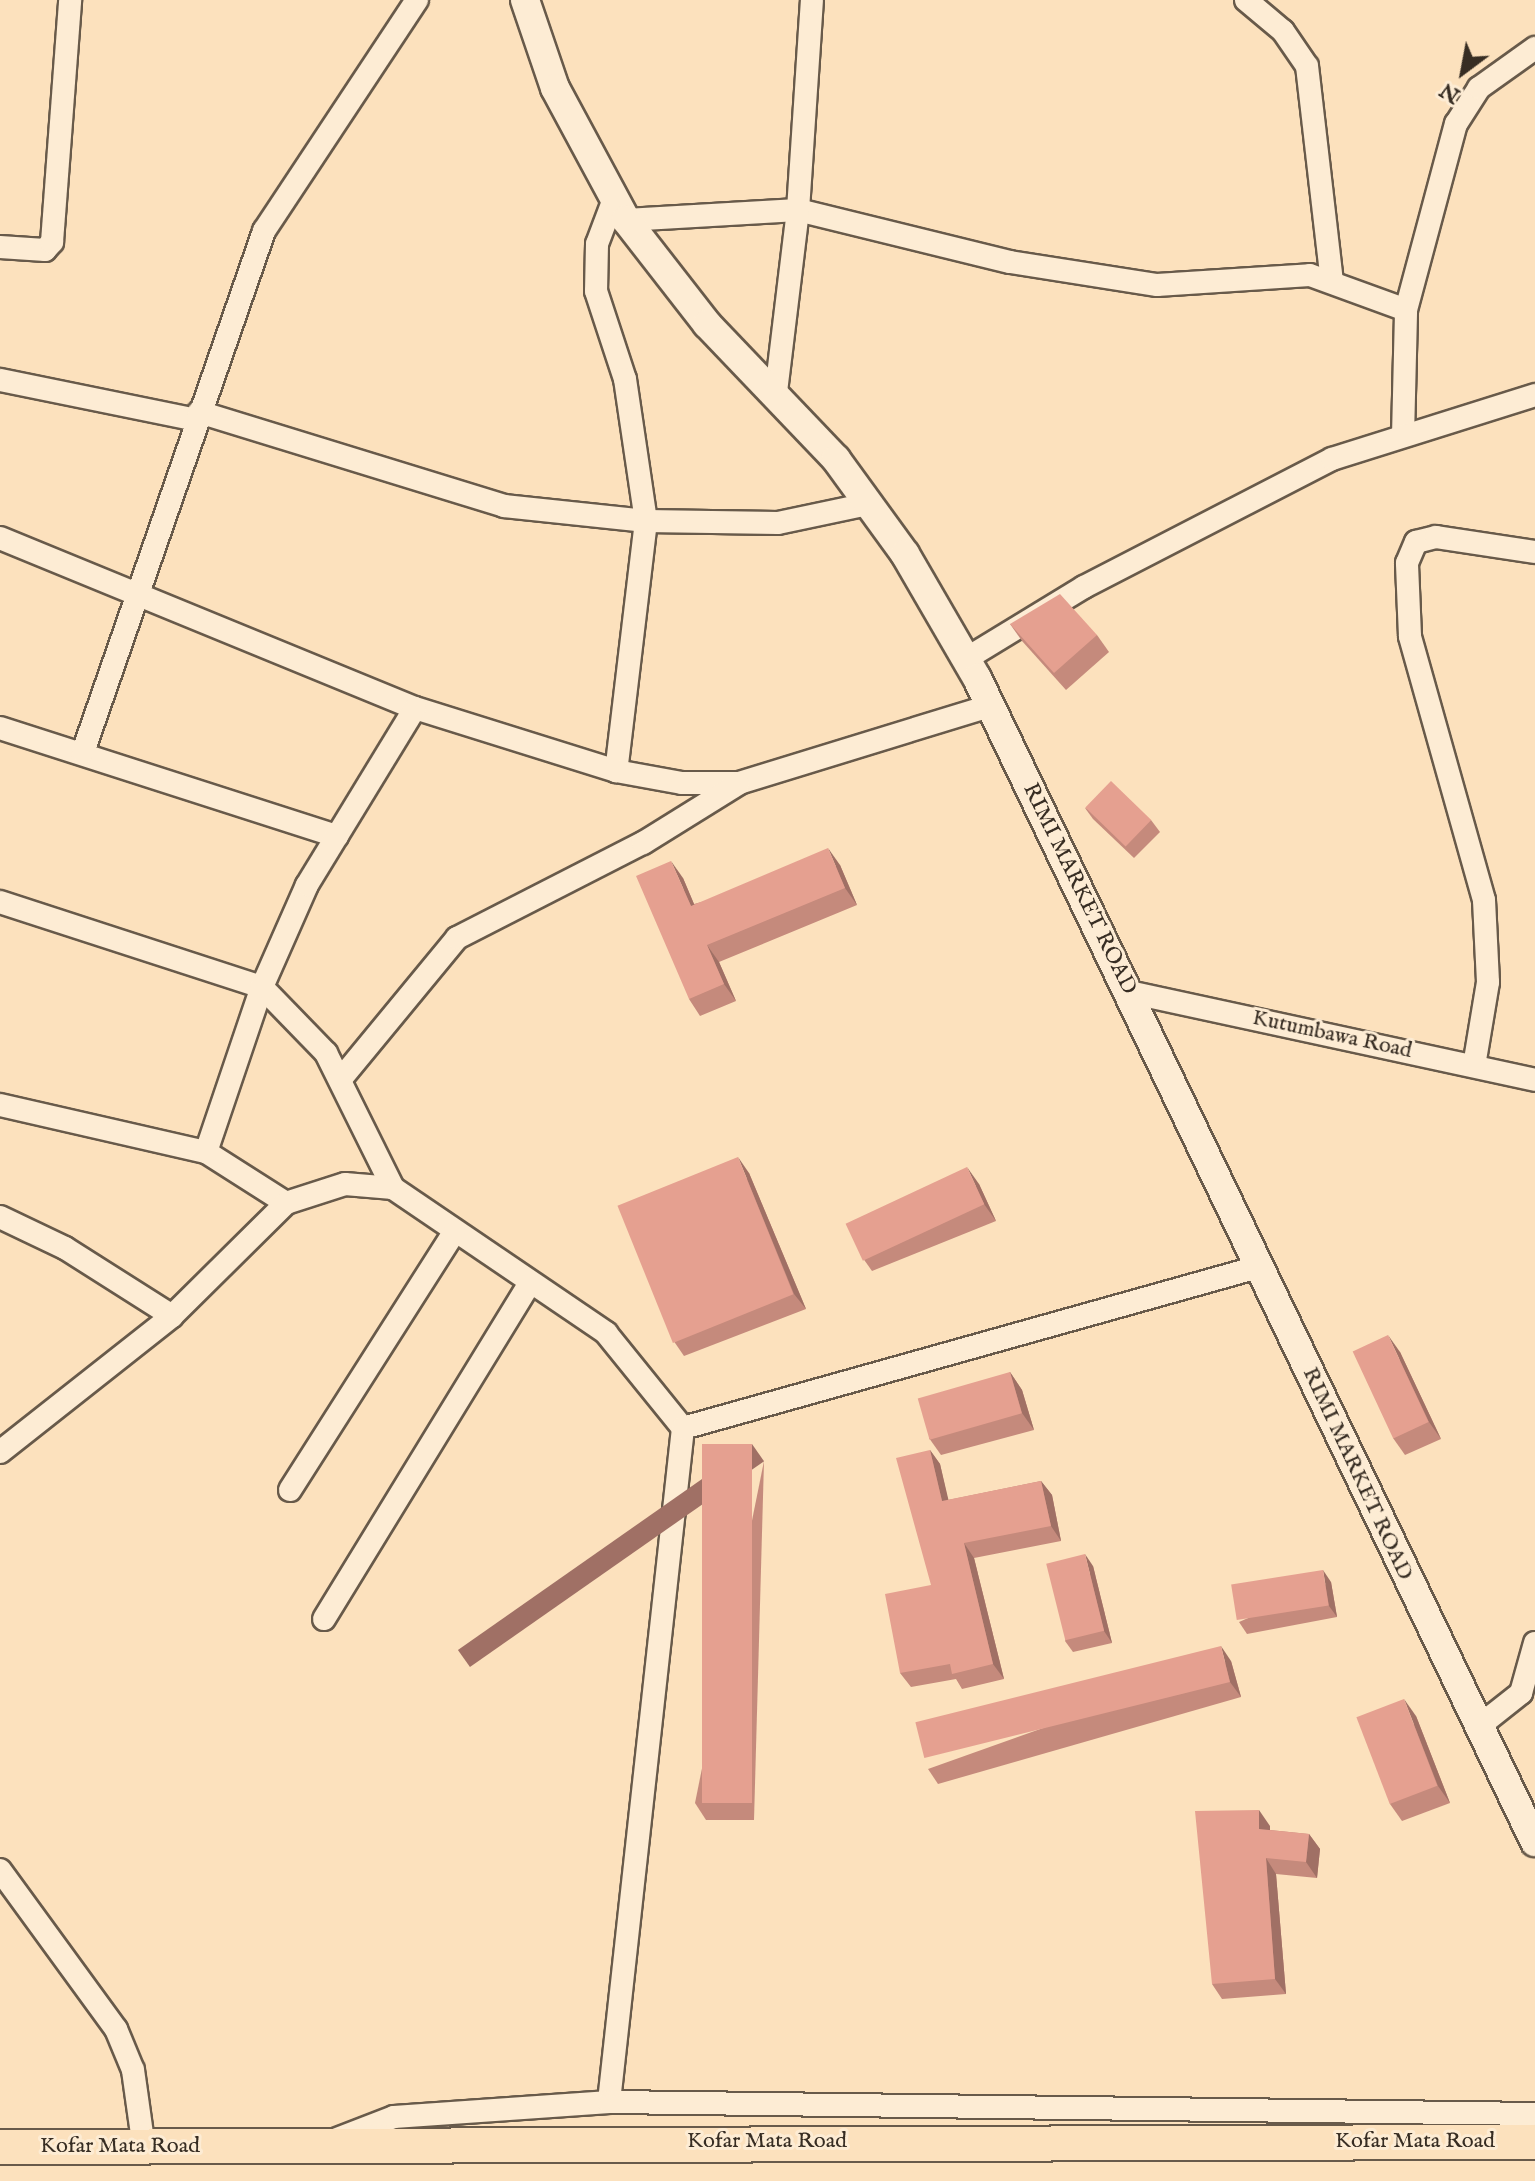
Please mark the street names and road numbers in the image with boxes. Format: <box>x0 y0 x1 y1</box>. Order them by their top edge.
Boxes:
street label: RIMI MARKET ROAD <box>1016 779 1142 999</box>
street label: Kutumbawa Road <box>1250 1005 1414 1065</box>
street label: RIMI MARKET ROAD <box>1296 1363 1418 1585</box>
street label: Kofar Mata Road <box>687 2129 847 2155</box>
street label: Kofar Mata Road <box>1335 2129 1495 2155</box>
street label: Kofar Mata Road <box>40 2134 200 2160</box>

